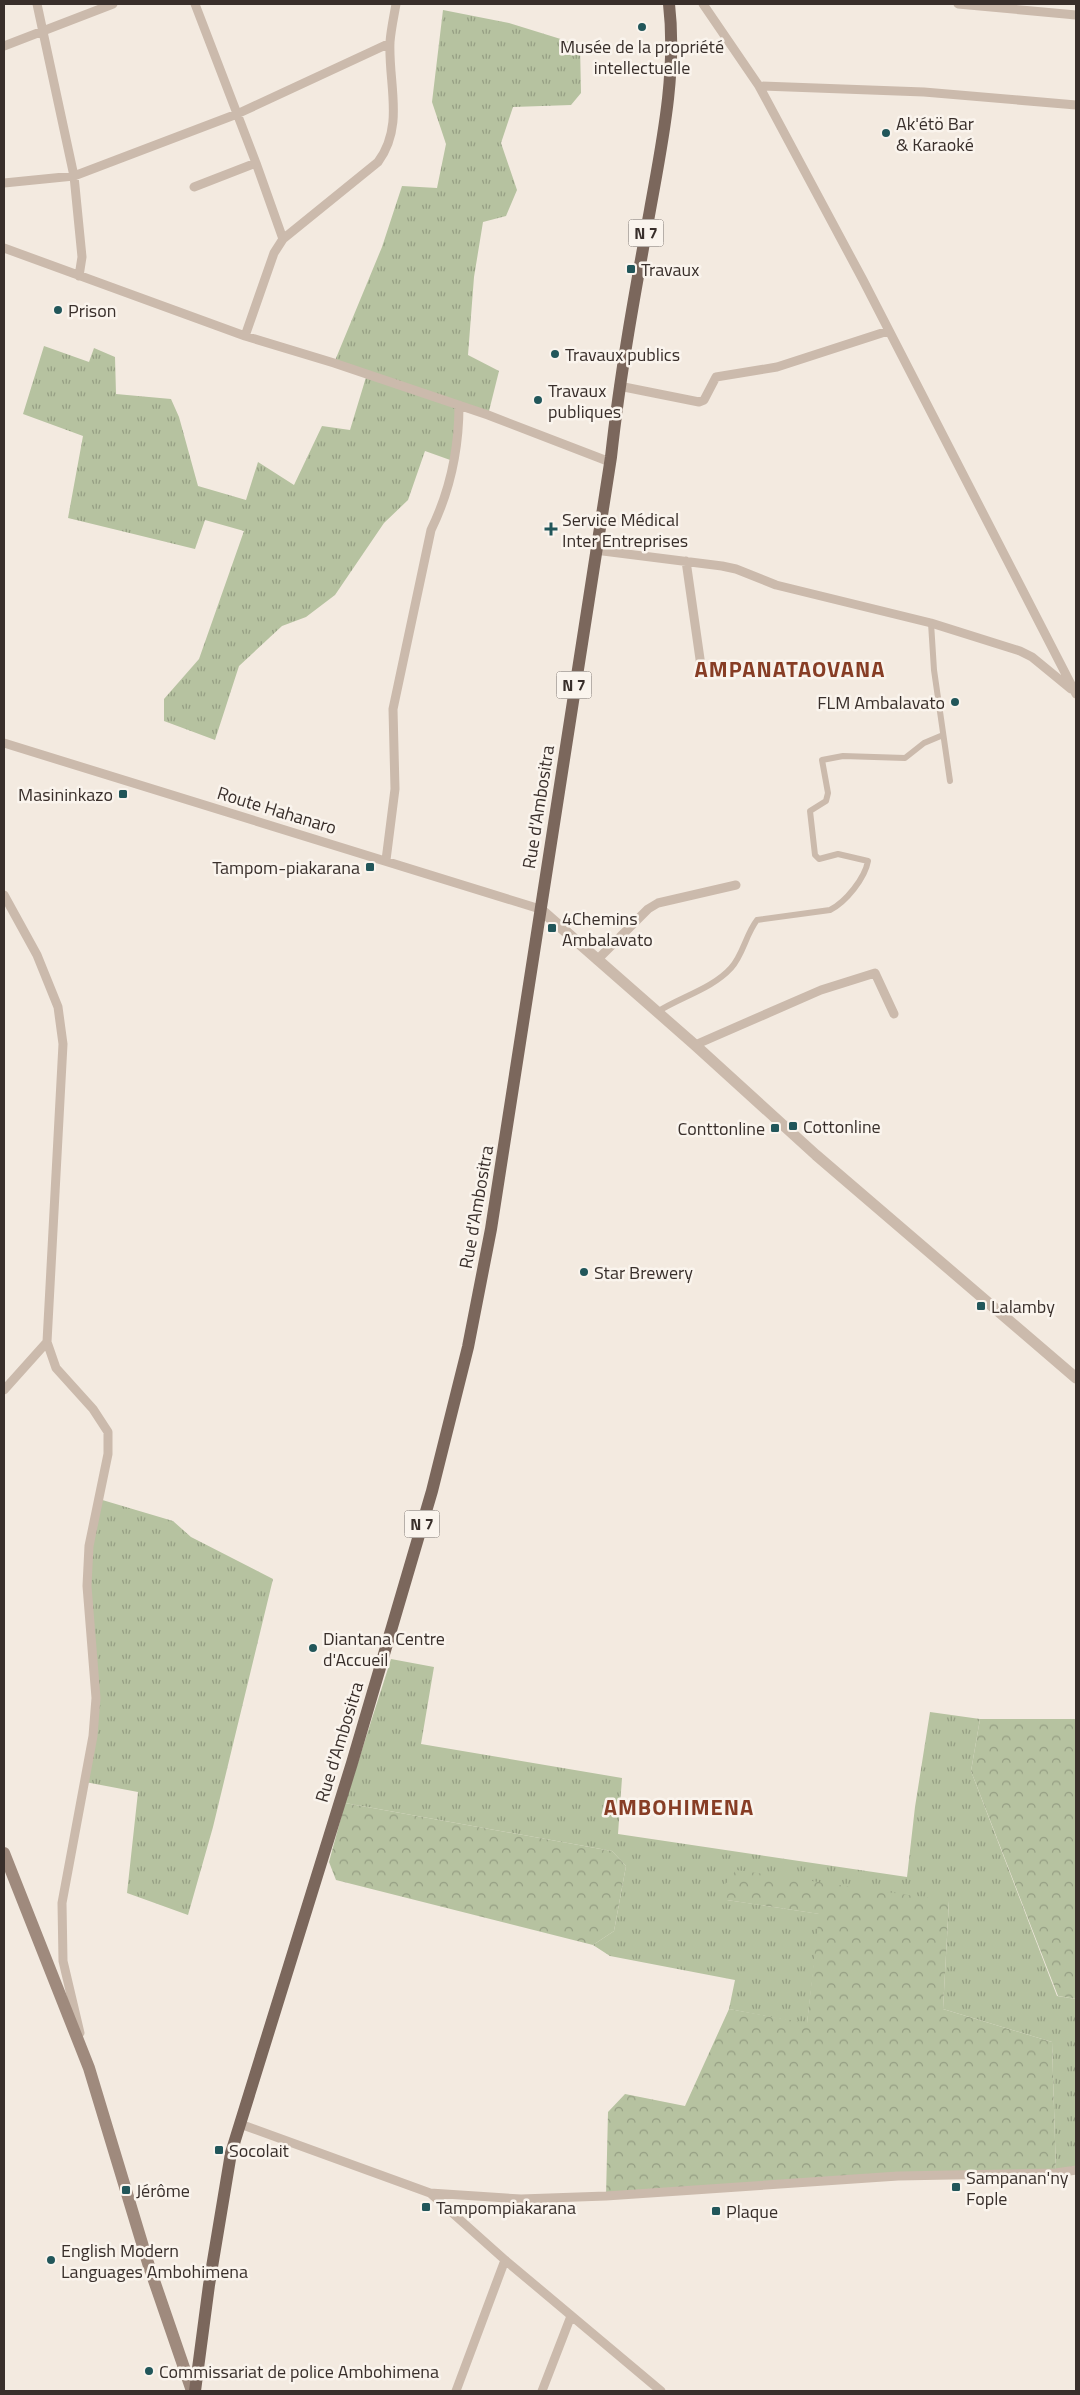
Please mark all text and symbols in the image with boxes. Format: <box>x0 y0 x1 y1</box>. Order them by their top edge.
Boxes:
marker: Musée de la propriété intellectuelle <box>636 21 648 33</box>
place label: Musée de la propriété intellectuelle <box>560 33 724 81</box>
place label: Ak'étö Bar & Karaoké <box>896 110 974 158</box>
marker: Ak'étö Bar & Karaoké <box>880 127 892 139</box>
road number: N 7 <box>628 220 664 247</box>
place label: Travaux <box>641 256 699 283</box>
marker: Travaux <box>625 263 637 275</box>
place label: Prison <box>68 297 116 324</box>
marker: Prison <box>52 304 64 316</box>
place label: Travaux publics <box>565 341 680 368</box>
marker: Travaux publics <box>549 348 561 360</box>
place label: Travaux publiques <box>548 377 621 425</box>
marker: Travaux publiques <box>532 394 544 406</box>
place label: Service Médical Inter Entreprises <box>562 506 688 554</box>
marker: Service Médical Inter Entreprises <box>544 522 558 536</box>
district label: AMPANATAOVANA <box>695 652 885 686</box>
road number: N 7 <box>556 672 592 698</box>
place label: FLM Ambalavato <box>817 689 945 716</box>
marker: FLM Ambalavato <box>949 696 961 708</box>
street label: Rue d'Ambositra <box>515 743 561 871</box>
street label: Route Hahanaro <box>214 779 340 841</box>
place label: Masininkazo <box>18 781 113 808</box>
marker: Masininkazo <box>117 788 129 800</box>
place label: Tampom-piakarana <box>212 854 360 881</box>
marker: Tampom-piakarana <box>364 861 376 873</box>
place label: 4Chemins Ambalavato <box>562 905 653 953</box>
marker: 4Chemins Ambalavato <box>546 922 558 934</box>
place label: Cottonline <box>803 1113 881 1140</box>
place label: Conttonline <box>678 1115 765 1142</box>
marker: Cottonline <box>787 1120 799 1132</box>
marker: Conttonline <box>769 1122 781 1134</box>
street label: Rue d'Ambositra <box>452 1143 500 1271</box>
place label: Star Brewery <box>594 1259 693 1286</box>
marker: Star Brewery <box>578 1266 590 1278</box>
place label: Lalamby <box>991 1293 1055 1320</box>
marker: Lalamby <box>975 1300 987 1312</box>
road number: N 7 <box>404 1510 440 1538</box>
place label: Diantana Centre d'Accueil <box>323 1625 445 1673</box>
marker: Diantana Centre d'Accueil <box>307 1642 319 1654</box>
street label: Rue d'Ambositra <box>308 1678 370 1806</box>
district label: AMBOHIMENA <box>604 1790 754 1824</box>
place label: Socolait <box>229 2137 290 2164</box>
marker: Socolait <box>213 2144 225 2156</box>
place label: Sampanan'ny Fople <box>966 2164 1069 2212</box>
place label: Jérôme <box>136 2177 190 2204</box>
marker: Sampanan'ny Fople <box>950 2181 962 2193</box>
marker: Jérôme <box>120 2184 132 2196</box>
place label: Tampompiakarana <box>436 2194 576 2221</box>
place label: Plaque <box>726 2198 778 2225</box>
marker: Tampompiakarana <box>420 2201 432 2213</box>
marker: Plaque <box>710 2205 722 2217</box>
place label: English Modern Languages Ambohimena <box>61 2237 248 2285</box>
marker: English Modern Languages Ambohimena <box>45 2254 57 2266</box>
place label: Commissariat de police Ambohimena <box>159 2358 439 2385</box>
marker: Commissariat de police Ambohimena <box>143 2365 155 2377</box>

